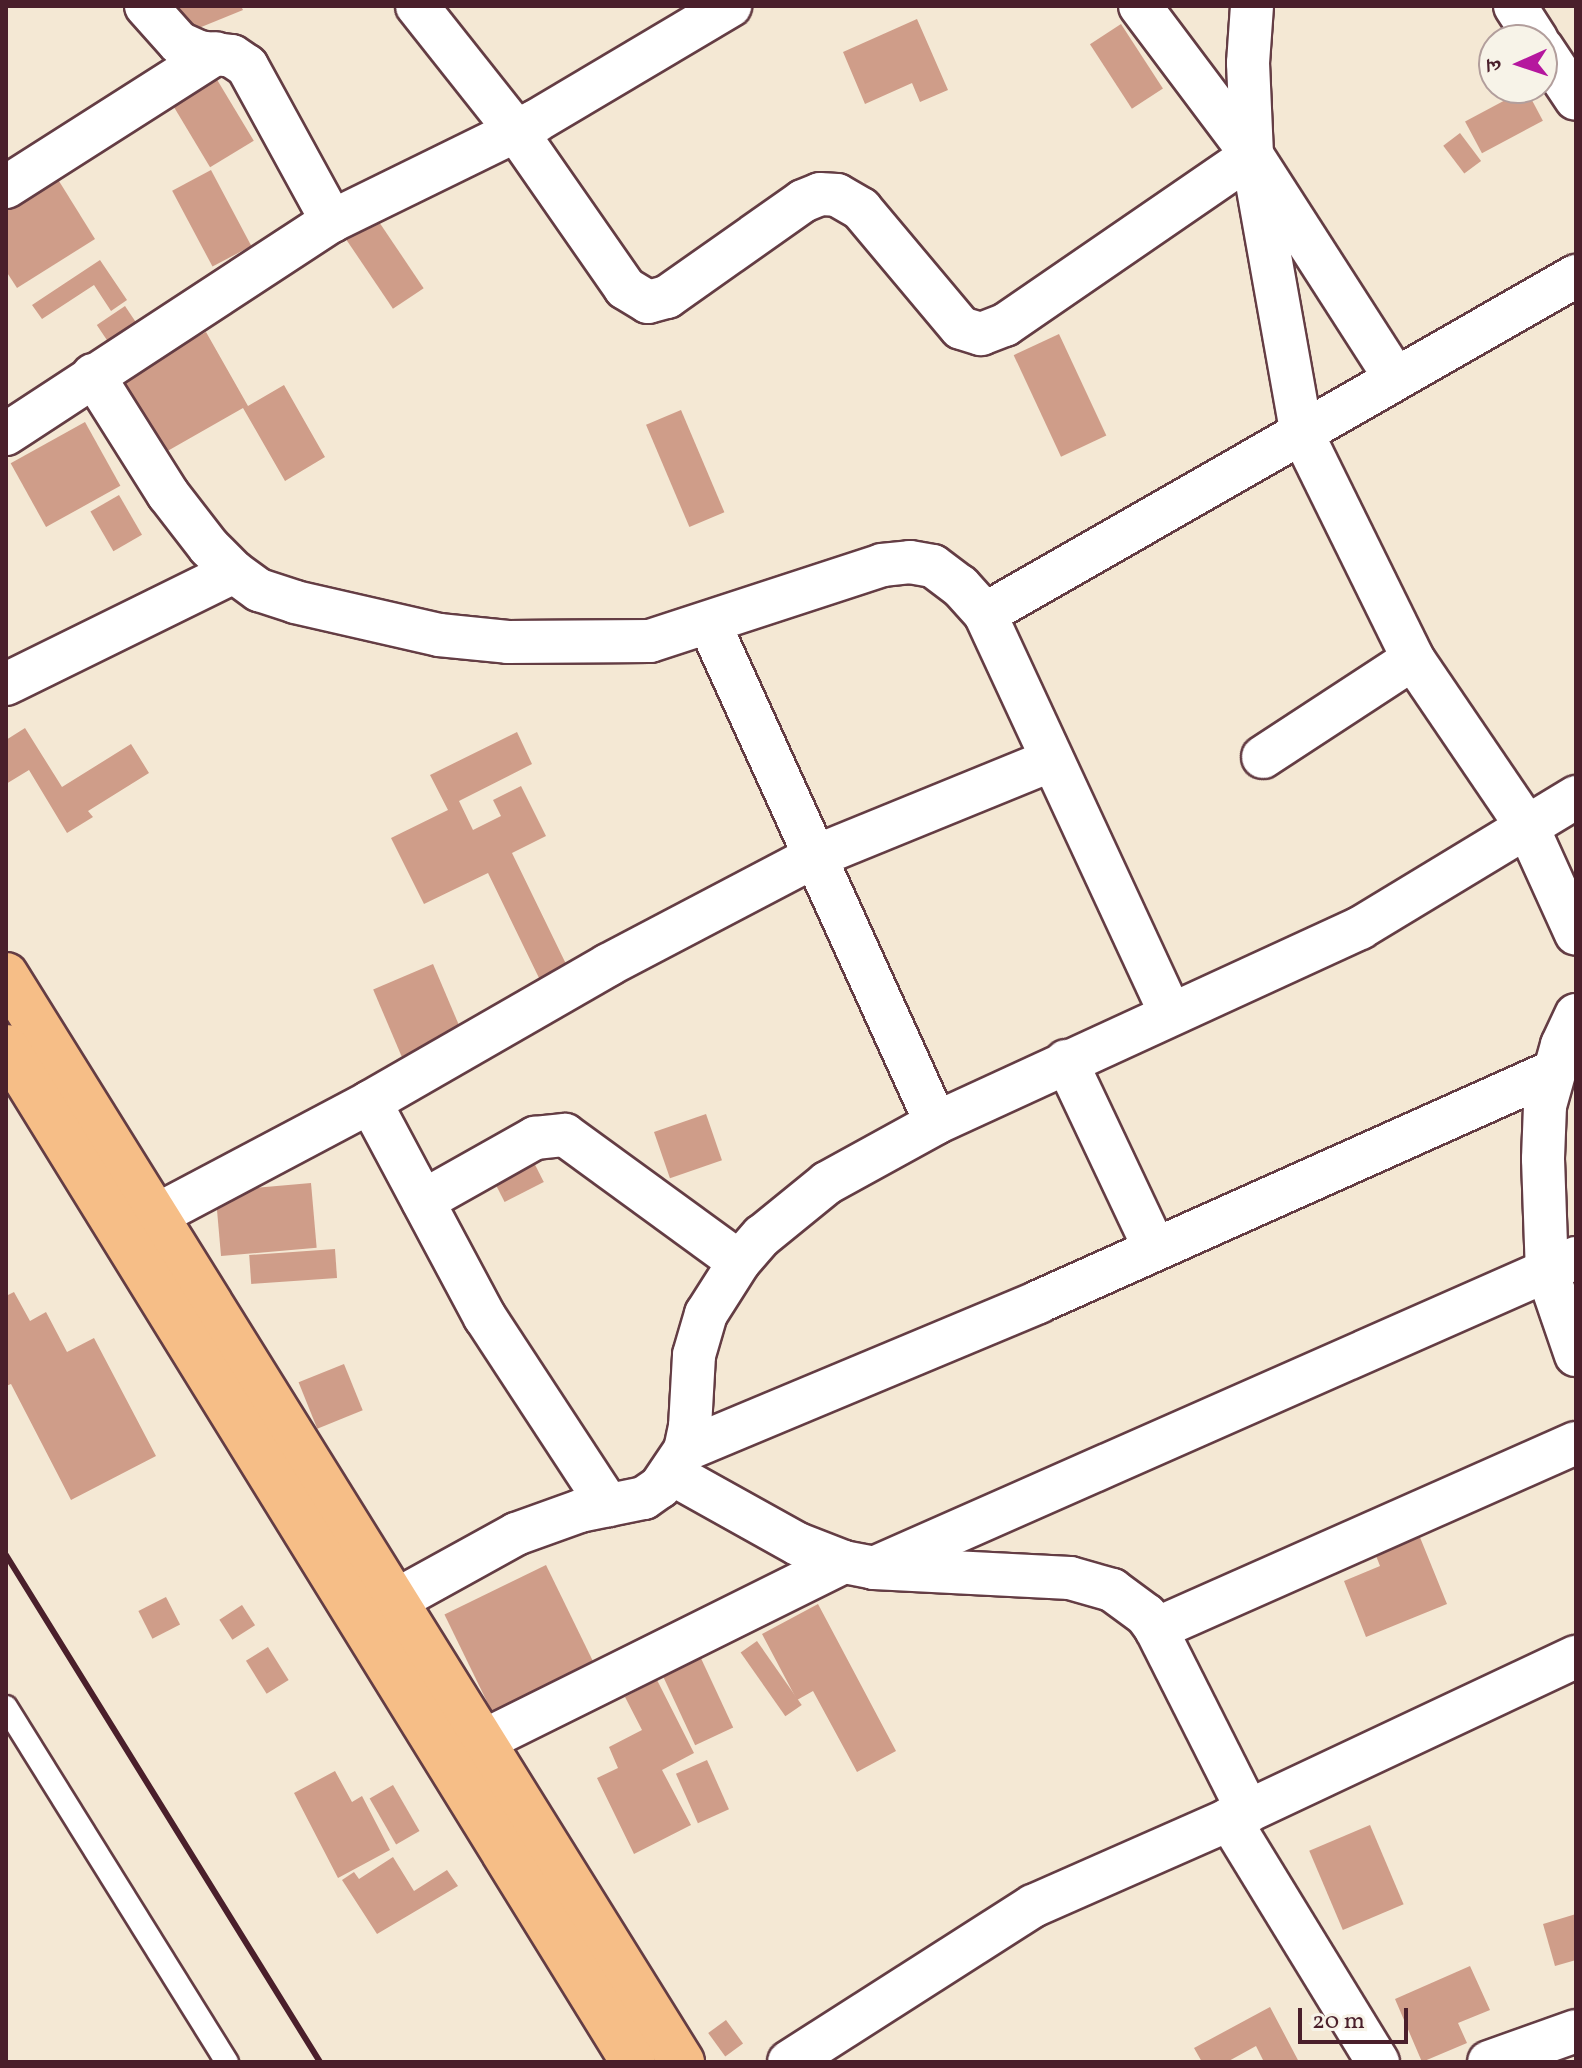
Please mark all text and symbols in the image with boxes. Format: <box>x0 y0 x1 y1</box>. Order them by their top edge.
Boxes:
north arrow <box>1478 24 1558 104</box>
text: उ <box>1480 59 1511 72</box>
scale bar <box>1302 1992 1412 2042</box>
text: 20 m <box>1312 2005 1365 2039</box>

